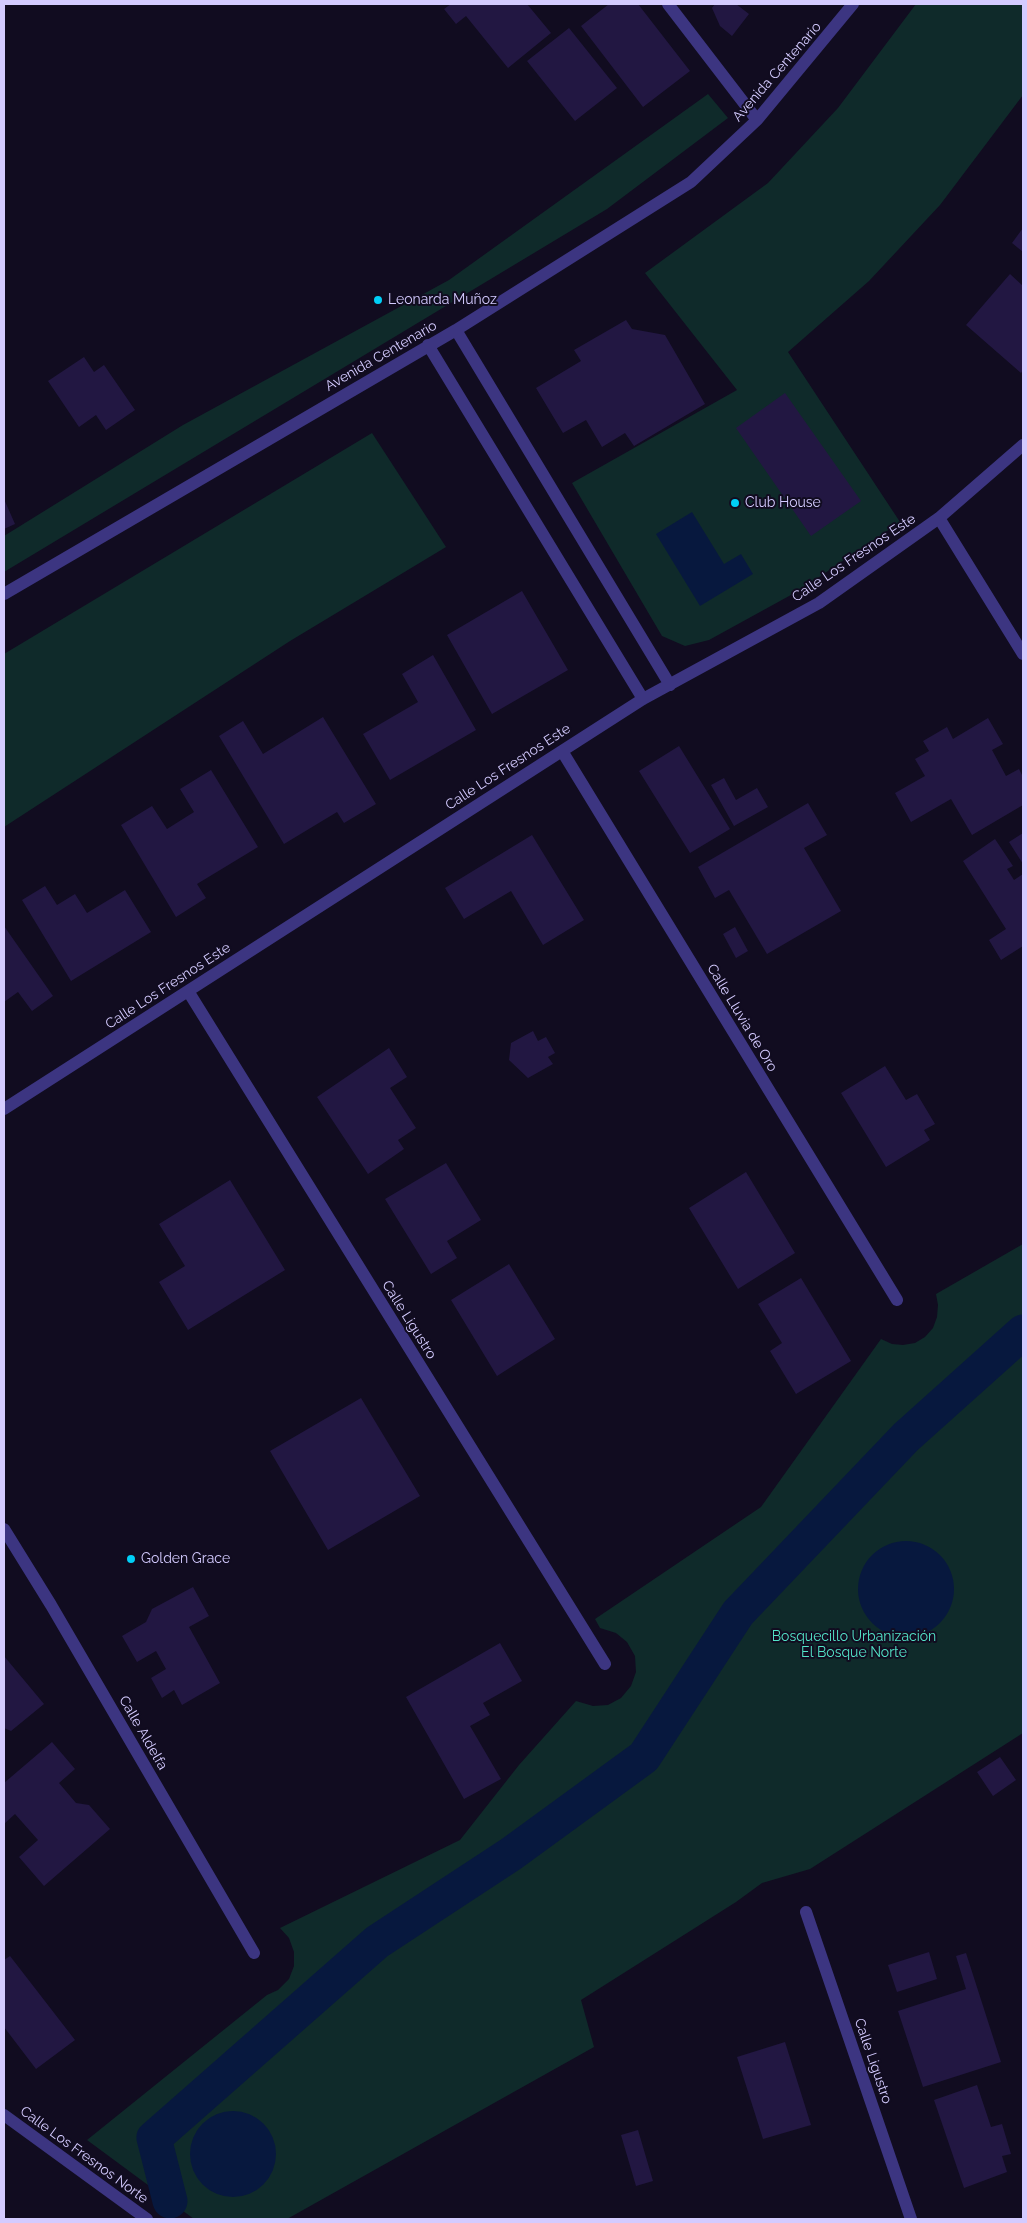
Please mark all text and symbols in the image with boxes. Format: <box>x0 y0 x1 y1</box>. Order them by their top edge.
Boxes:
street label: Avenida Centenario <box>729 19 825 125</box>
place label: Leonarda Muñoz <box>388 292 497 308</box>
marker: Leonarda Muñoz <box>372 294 384 306</box>
street label: Avenida Centenario <box>322 317 440 395</box>
place label: Club House <box>745 495 821 511</box>
marker: Club House <box>729 497 741 509</box>
street label: Calle Los Fresnos Este <box>789 510 919 606</box>
street label: Calle Los Fresnos Este <box>442 720 574 814</box>
street label: Calle Los Fresnos Este <box>102 939 234 1033</box>
street label: Calle Lluvia de Oro <box>703 961 781 1075</box>
street label: Calle Ligustro <box>378 1278 440 1362</box>
place label: Golden Grace <box>141 1551 230 1567</box>
marker: Golden Grace <box>125 1553 137 1565</box>
park label: Bosquecillo Urbanización El Bosque Norte <box>772 1629 936 1661</box>
street label: Calle Aldelfa <box>115 1693 171 1773</box>
street label: Calle Ligustro <box>851 2016 895 2106</box>
street label: Calle Los Fresnos Norte <box>17 2103 151 2207</box>

